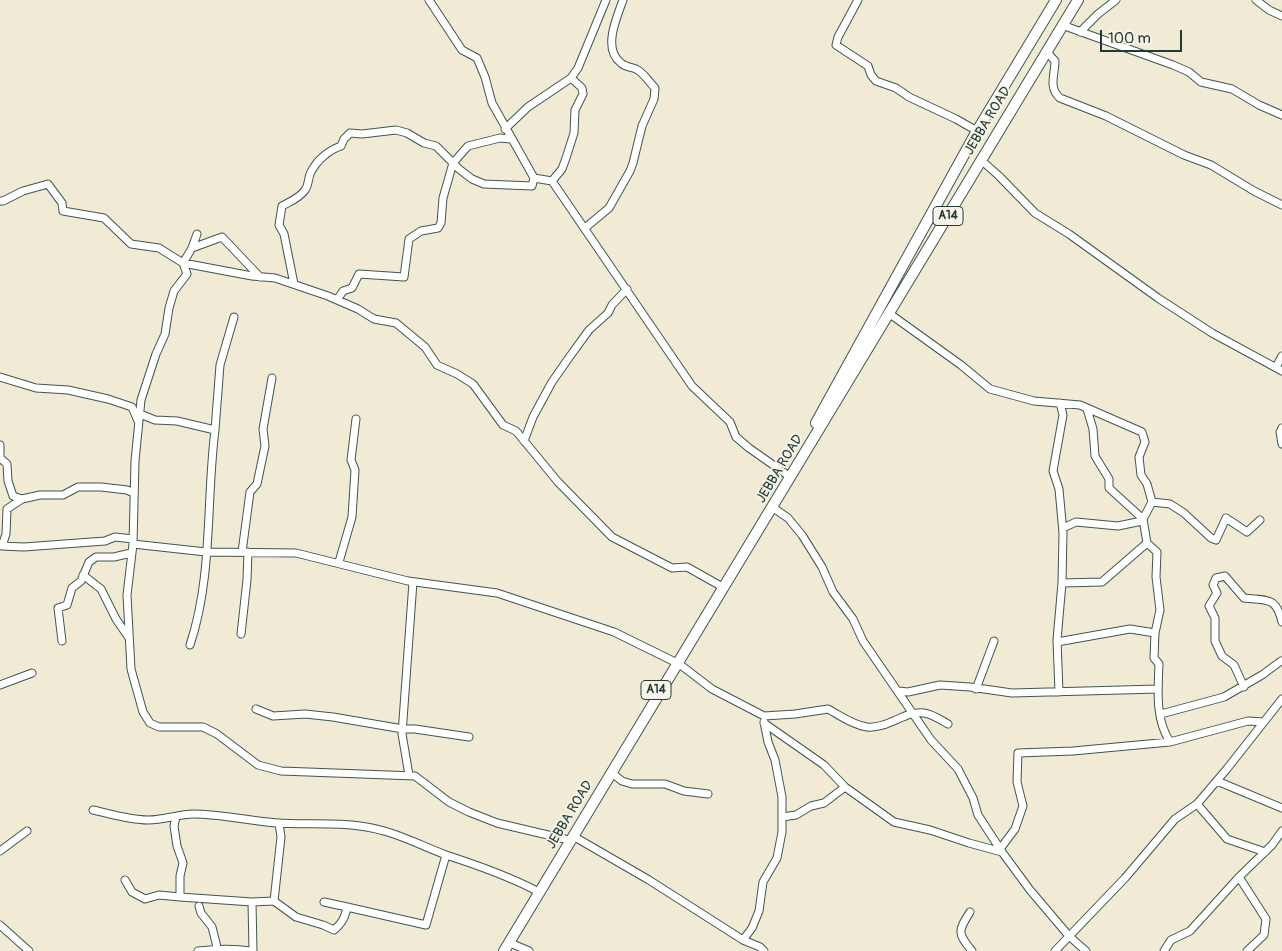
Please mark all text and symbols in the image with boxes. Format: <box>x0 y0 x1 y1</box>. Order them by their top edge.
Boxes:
scale bar <box>1102 20 1184 52</box>
text: 100 m <box>1108 29 1151 48</box>
street label: JEBBA ROAD <box>961 84 1015 158</box>
road number: A14 <box>933 207 963 226</box>
street label: JEBBA ROAD <box>753 432 807 506</box>
road number: A14 <box>641 680 671 700</box>
street label: JEBBA ROAD <box>543 778 597 852</box>

